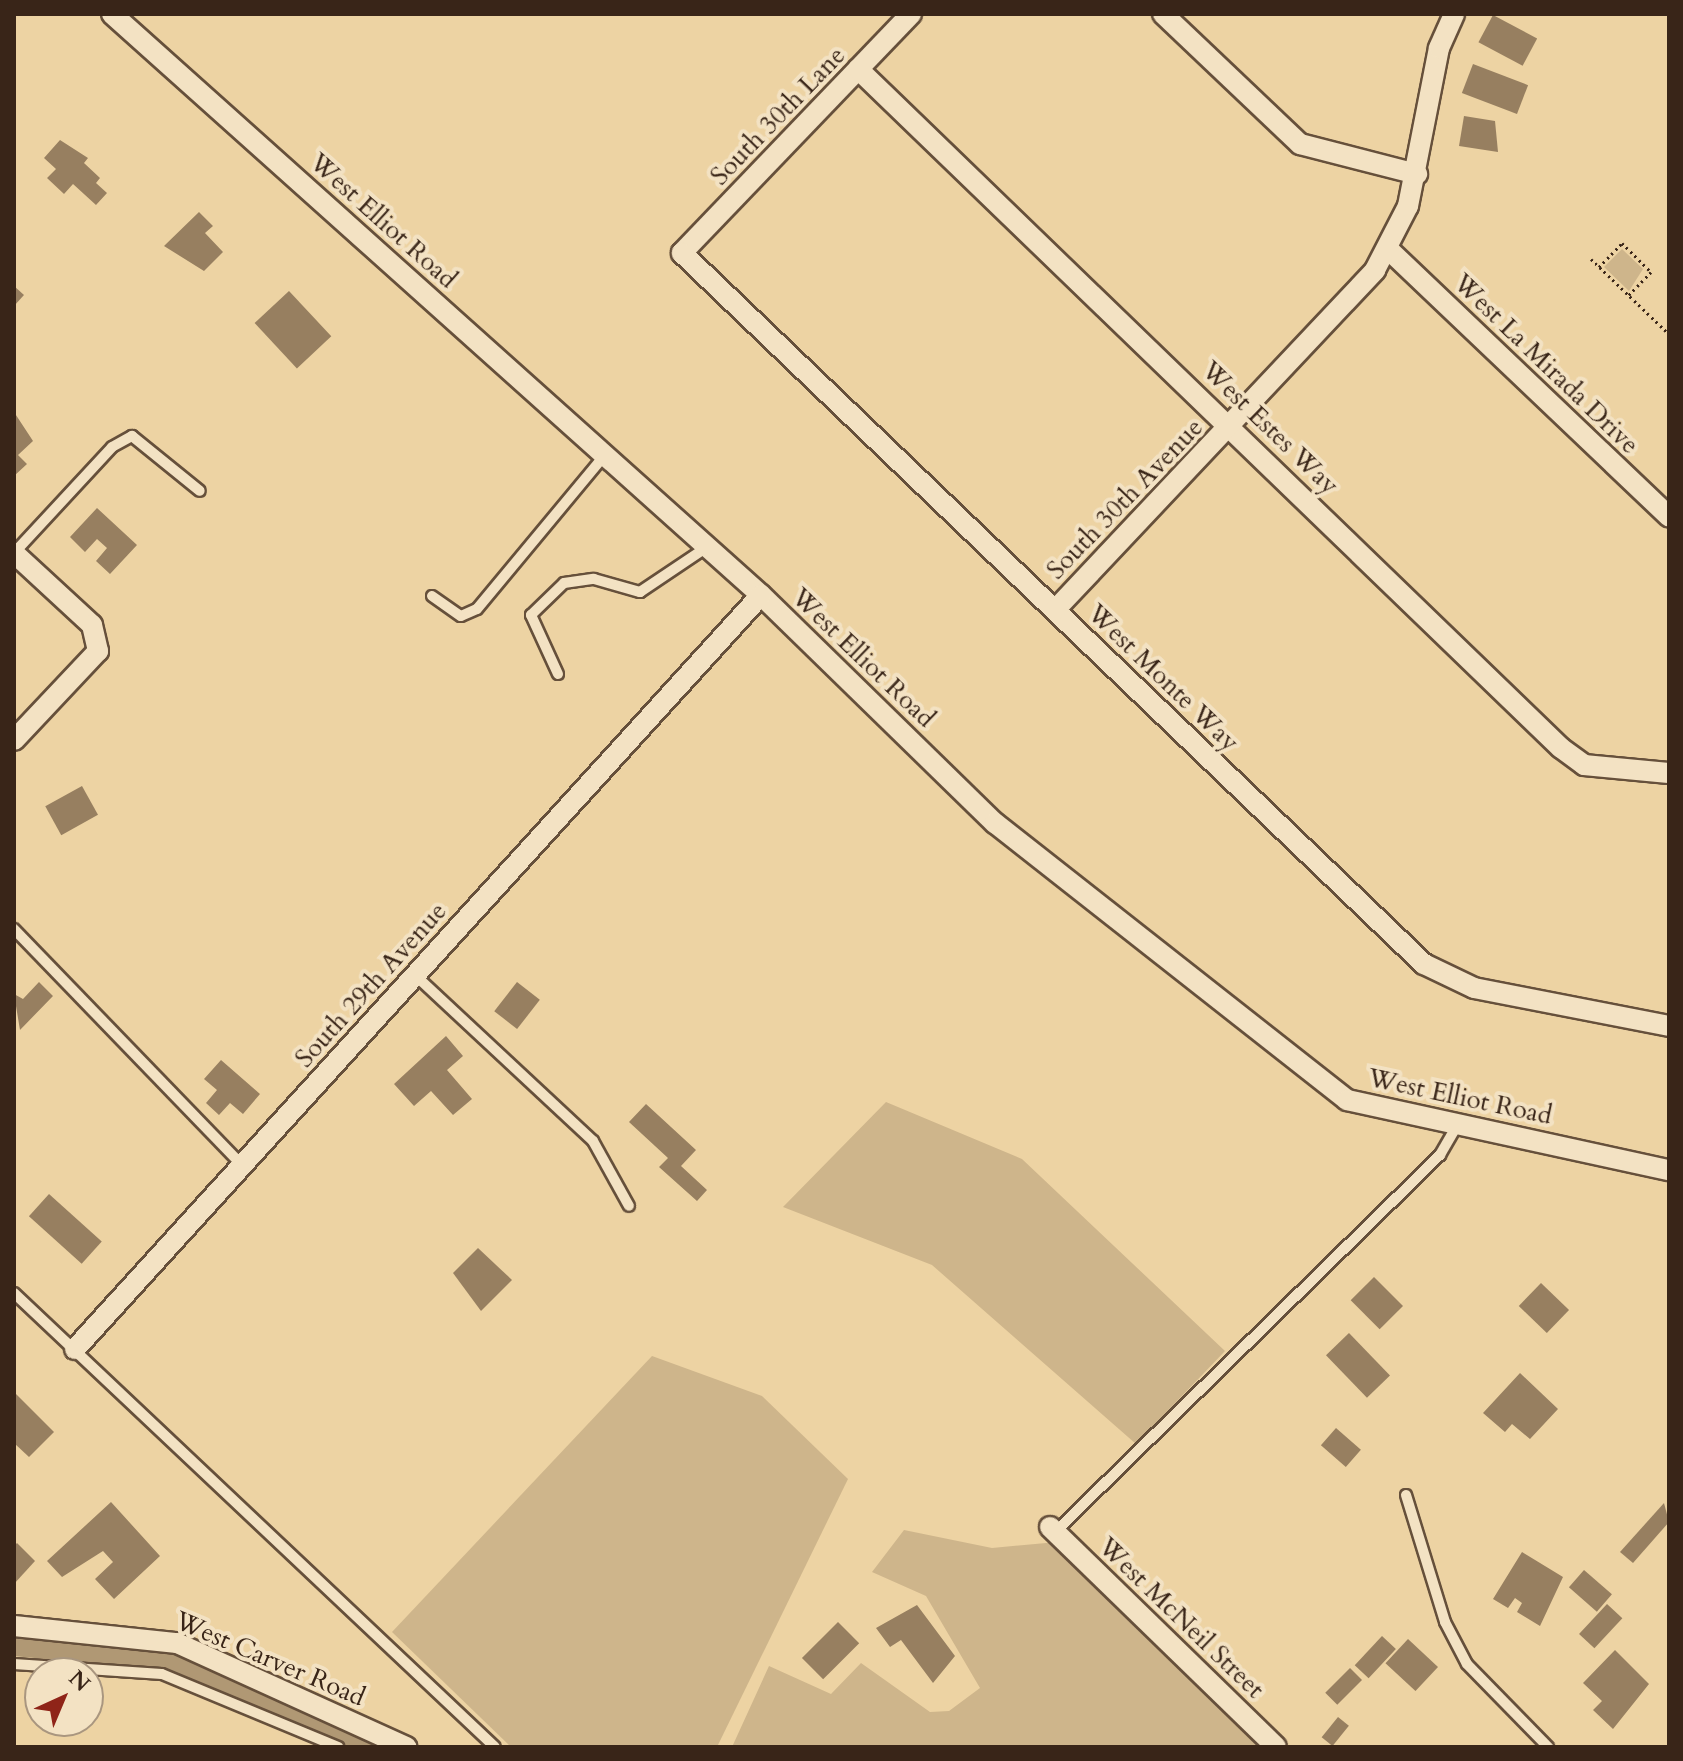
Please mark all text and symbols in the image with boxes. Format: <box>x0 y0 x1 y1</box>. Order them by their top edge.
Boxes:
street label: South 30th Lane <box>704 40 852 192</box>
street label: West Elliot Road <box>303 147 463 295</box>
street label: West La Mirada Drive <box>1447 267 1645 461</box>
street label: West Estes Way <box>1195 355 1345 501</box>
street label: South 30th Avenue <box>1040 412 1210 586</box>
street label: West Elliot Road <box>785 582 941 734</box>
street label: West Monte Way <box>1081 598 1245 758</box>
street label: South 29th Avenue <box>289 896 453 1074</box>
street label: West Elliot Road <box>1365 1062 1555 1132</box>
street label: West McNeil Street <box>1092 1531 1270 1705</box>
street label: West Carver Road <box>170 1605 370 1713</box>
north arrow <box>24 1657 104 1737</box>
text: N <box>62 1664 97 1699</box>

